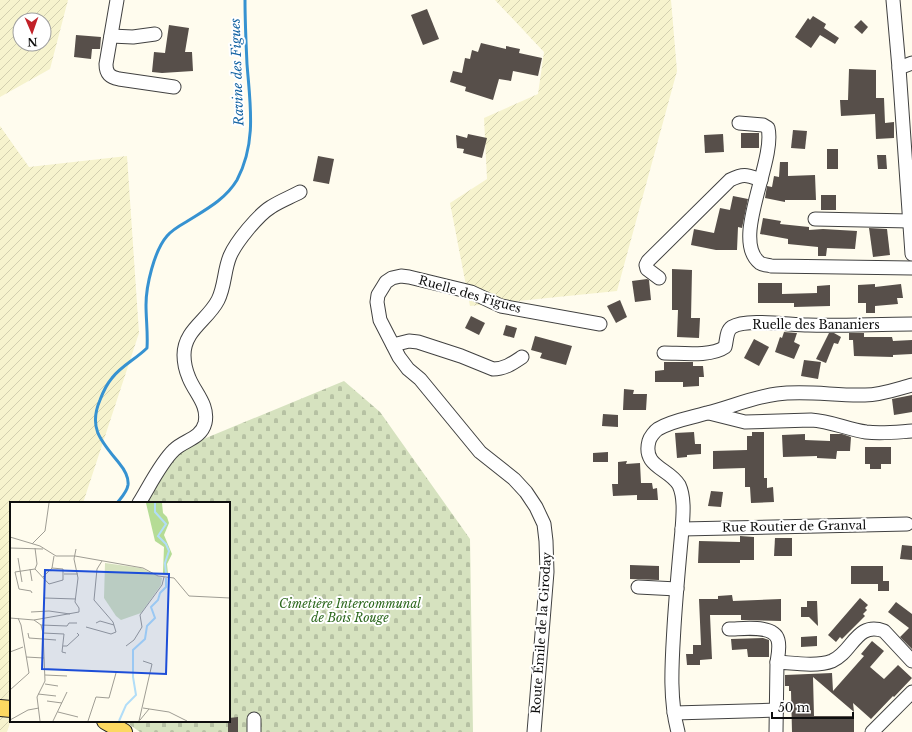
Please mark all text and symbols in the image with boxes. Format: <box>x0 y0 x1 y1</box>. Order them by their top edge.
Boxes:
north arrow <box>12 12 52 52</box>
water label: Ravine des Figues <box>227 18 247 127</box>
text: N <box>26 35 38 49</box>
street label: Ruelle des Figues <box>417 272 523 316</box>
street label: Ruelle des Bananiers <box>752 317 880 332</box>
inset map <box>10 502 230 722</box>
street label: Rue Routier de Granval <box>722 517 866 535</box>
street label: Route Émile de la Giroday <box>527 551 554 715</box>
park label: Cimetière Intercommunal de Bois Rouge <box>279 596 421 625</box>
scale bar <box>772 694 853 720</box>
text: 50 m <box>778 700 810 715</box>

